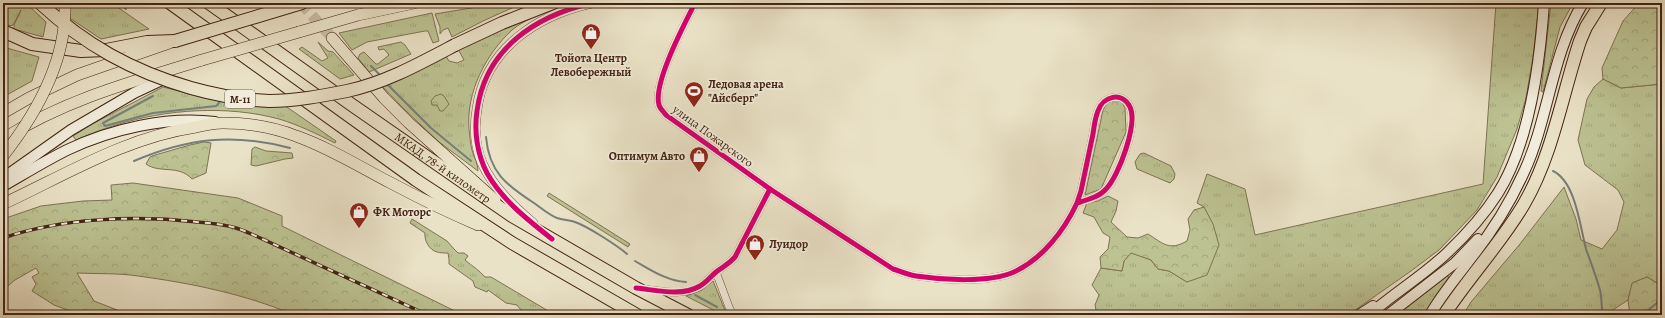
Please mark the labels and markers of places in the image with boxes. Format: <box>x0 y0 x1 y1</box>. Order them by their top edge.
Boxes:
shop icon: Тойота Центр Левобережный <box>580 22 602 50</box>
place label: Тойота Центр Левобережный <box>551 50 631 80</box>
place label: Ледовая арена "Айсберг" <box>708 76 784 106</box>
sports icon: Ледовая арена "Айсберг" <box>683 80 705 108</box>
shop icon: Оптимум Авто <box>688 145 710 173</box>
place label: Оптимум Авто <box>609 148 685 164</box>
shop icon: ФК Моторс <box>348 201 370 229</box>
place label: ФК Моторс <box>373 204 431 220</box>
shop icon: Луидор <box>744 233 766 261</box>
place label: Луидор <box>769 236 809 252</box>

